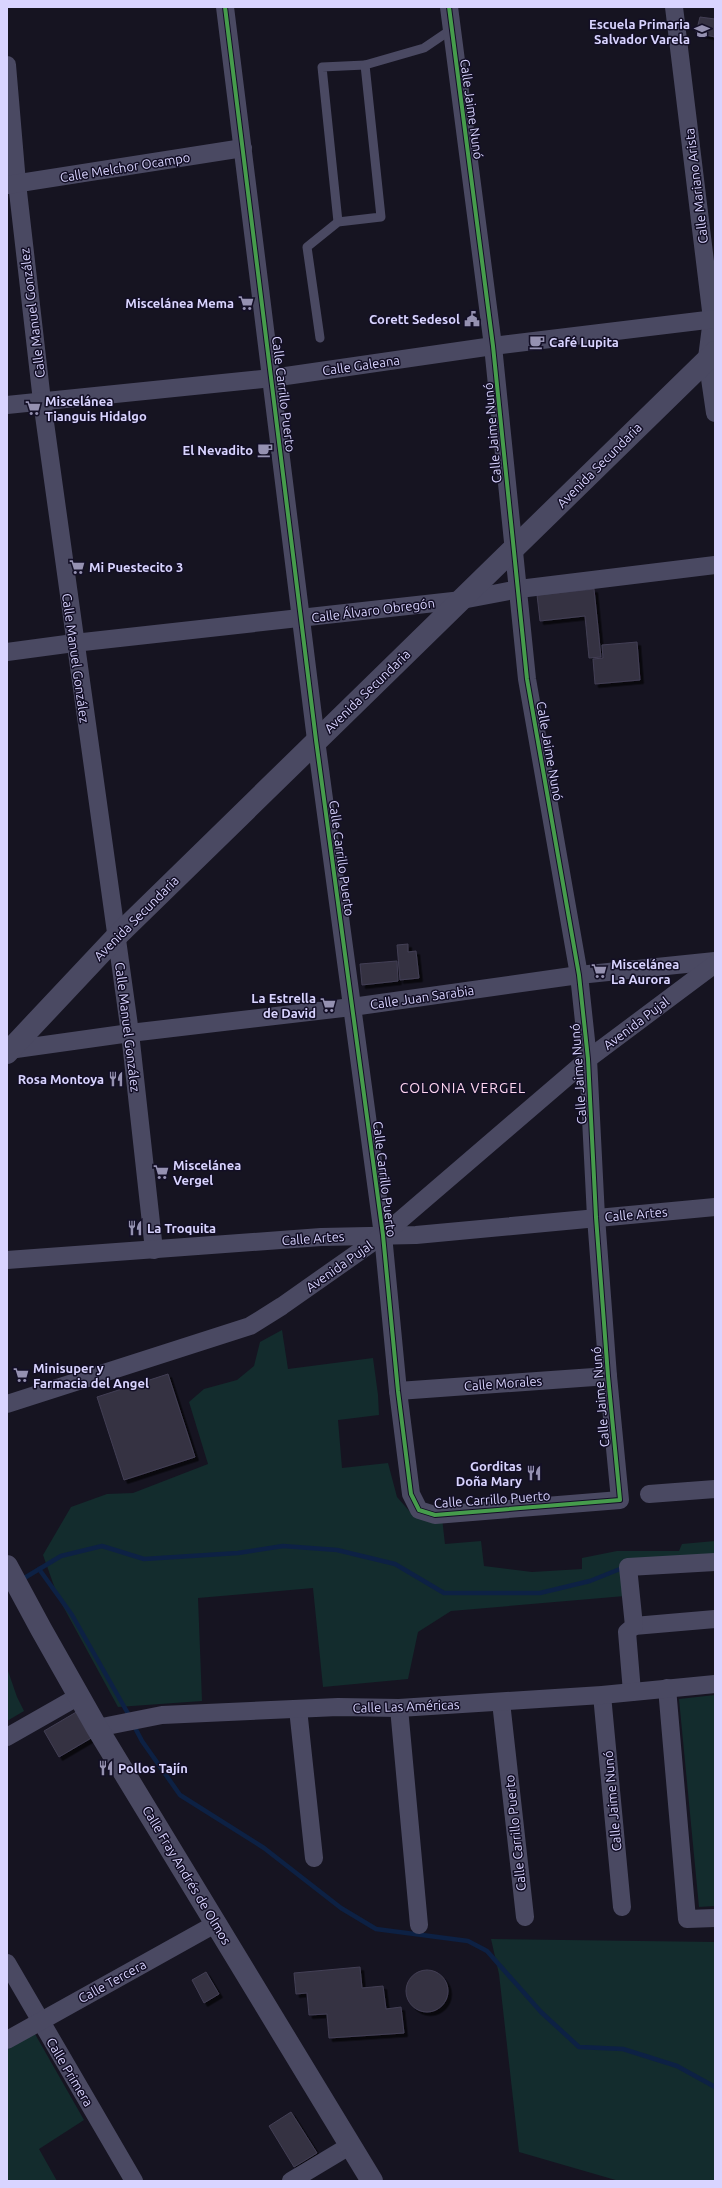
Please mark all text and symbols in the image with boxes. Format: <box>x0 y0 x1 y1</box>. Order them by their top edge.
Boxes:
place label: Escuela Primaria Salvador Varela <box>589 17 690 46</box>
school or university icon: Escuela Primaria Salvador Varela <box>693 22 711 40</box>
street label: Calle Jaime Nunó <box>458 58 486 160</box>
street label: Calle Mariano Arista <box>682 127 710 245</box>
street label: Calle Melchor Ocampo <box>59 150 191 184</box>
street label: Calle Manuel González <box>17 247 47 379</box>
supermarket icon: Miscelánea Mema <box>237 294 255 312</box>
place label: Miscelánea Mema <box>125 296 234 310</box>
public building icon: Corett Sedesol <box>463 310 481 328</box>
place label: Corett Sedesol <box>369 312 460 326</box>
cafe icon: Café Lupita <box>528 333 546 351</box>
street label: Calle Carrillo Puerto <box>270 335 298 453</box>
place label: Café Lupita <box>549 335 619 349</box>
street label: Calle Galeana <box>321 353 401 377</box>
street label: Calle Jaime Nunó <box>481 382 503 484</box>
place label: Miscelánea Tianguis Hidalgo <box>45 394 147 423</box>
supermarket icon: Miscelánea Tianguis Hidalgo <box>24 399 42 417</box>
street label: Avenida Secundaria <box>554 420 644 510</box>
cafe icon: El Nevadito <box>256 441 274 459</box>
place label: El Nevadito <box>183 443 253 457</box>
supermarket icon: Mi Puestecito 3 <box>68 558 86 576</box>
place label: Mi Puestecito 3 <box>89 560 183 574</box>
street label: Calle Manuel González <box>60 592 92 724</box>
street label: Calle Álvaro Obregón <box>310 594 436 625</box>
street label: Avenida Secundaria <box>321 647 413 735</box>
street label: Calle Jaime Nunó <box>534 700 566 802</box>
street label: Calle Carrillo Puerto <box>327 799 357 917</box>
street label: Avenida Secundaria <box>91 873 181 963</box>
place label: Miscelánea La Aurora <box>611 957 679 986</box>
street label: Calle Manuel González <box>113 961 143 1093</box>
supermarket icon: Miscelánea La Aurora <box>590 962 608 980</box>
street label: Calle Juan Sarabia <box>369 983 475 1011</box>
place label: La Estrella de David <box>251 991 316 1020</box>
street label: Avenida Pujal <box>601 994 672 1052</box>
supermarket icon: La Estrella de David <box>319 996 337 1014</box>
street label: Calle Jaime Nunó <box>567 1023 589 1125</box>
restaurant icon: Rosa Montoya <box>107 1070 125 1088</box>
place label: Rosa Montoya <box>18 1072 104 1086</box>
district label: COLONIA VERGEL <box>400 1080 526 1096</box>
street label: Calle Carrillo Puerto <box>371 1120 399 1238</box>
place label: Miscelánea Vergel <box>173 1158 241 1187</box>
supermarket icon: Miscelánea Vergel <box>152 1163 170 1181</box>
street label: Calle Artes <box>604 1204 668 1224</box>
restaurant icon: La Troquita <box>126 1219 144 1237</box>
place label: La Troquita <box>147 1221 216 1235</box>
street label: Calle Artes <box>281 1229 345 1247</box>
street label: Avenida Pujal <box>303 1238 375 1294</box>
street label: Calle Jaime Nunó <box>589 1346 611 1448</box>
place label: Minisuper y Farmacia del Angel <box>33 1361 149 1390</box>
supermarket icon: Minisuper y Farmacia del Angel <box>12 1366 30 1384</box>
street label: Calle Morales <box>463 1373 543 1393</box>
place label: Gorditas Doña Mary <box>456 1459 522 1488</box>
restaurant icon: Gorditas Doña Mary <box>525 1464 543 1482</box>
street label: Calle Carrillo Puerto <box>433 1488 551 1510</box>
street label: Calle Las Américas <box>352 1697 460 1715</box>
street label: Calle Jaime Nunó <box>601 1750 623 1852</box>
restaurant icon: Pollos Tajín <box>97 1759 115 1777</box>
place label: Pollos Tajín <box>118 1761 188 1775</box>
street label: Calle Carrillo Puerto <box>502 1774 528 1892</box>
street label: Calle Fray Andrés de Olmos <box>140 1803 234 1947</box>
street label: Calle Tercera <box>76 1957 148 2005</box>
street label: Calle Primera <box>44 2035 96 2109</box>

